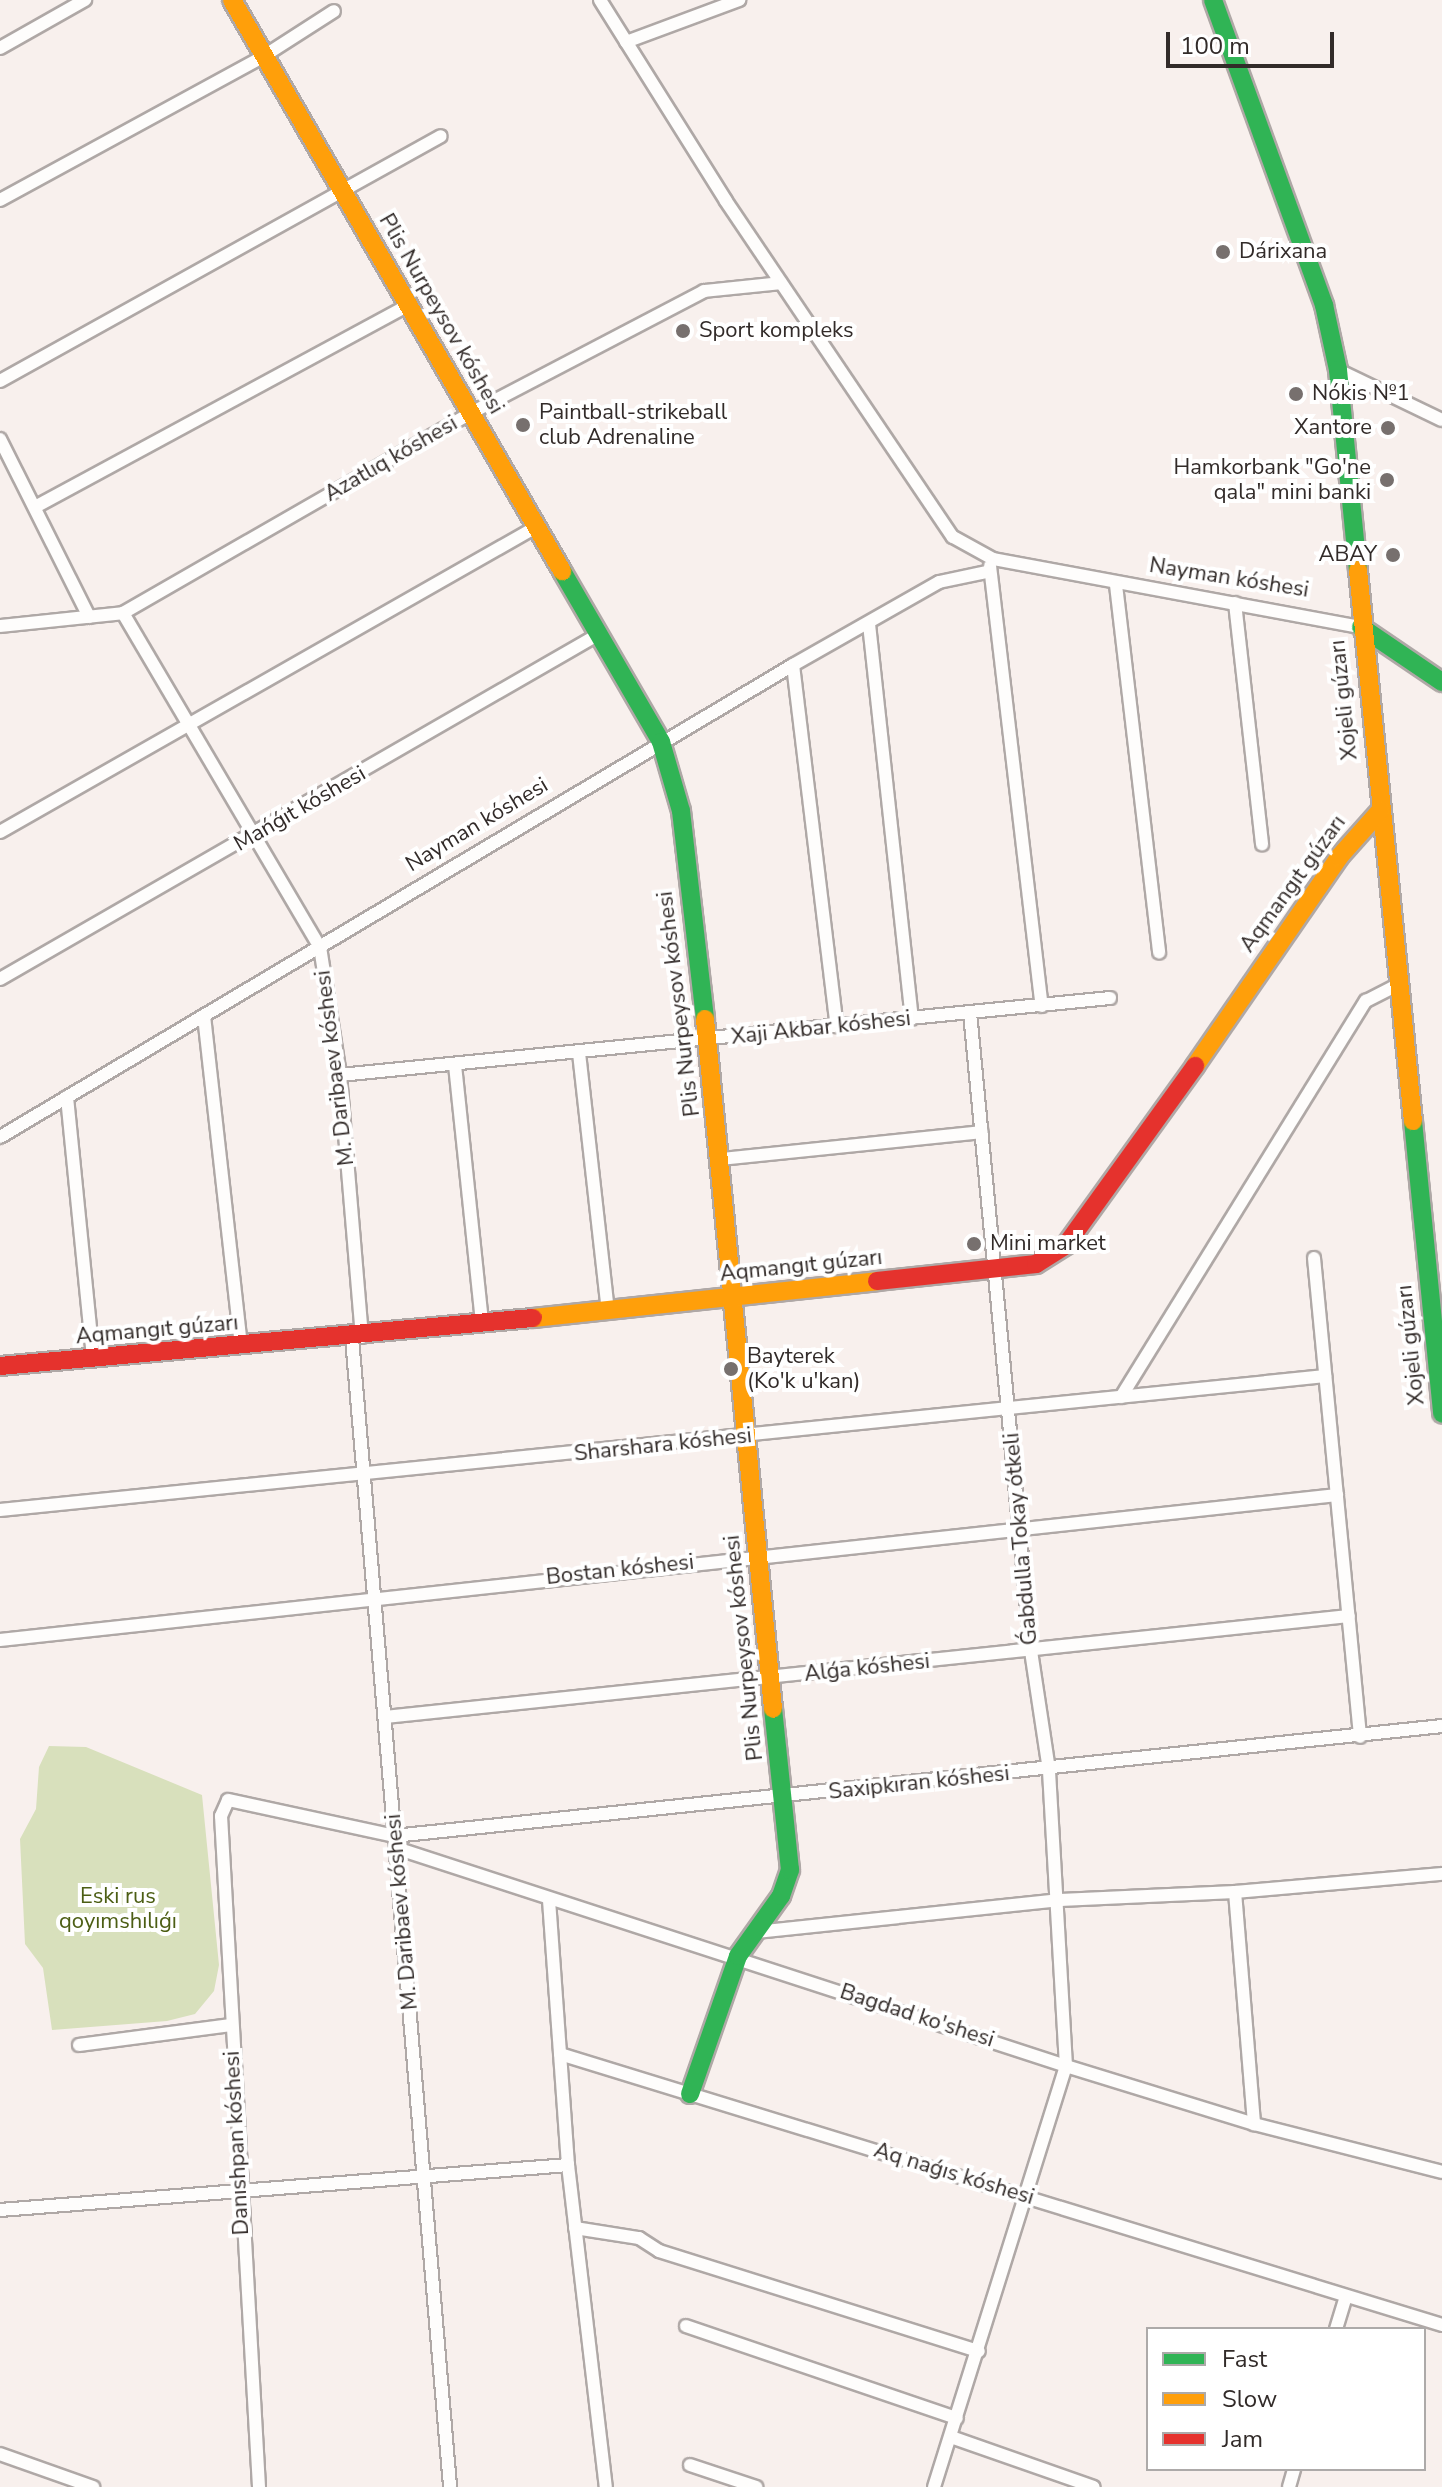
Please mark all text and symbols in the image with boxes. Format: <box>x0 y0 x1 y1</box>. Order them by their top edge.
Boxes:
scale bar <box>1170 16 1338 66</box>
text: 100 m <box>1180 30 1250 62</box>
street label: Plis Nurpeysov kóshesi <box>373 209 509 419</box>
place label: Dárixana <box>1239 239 1327 265</box>
marker: Dárixana <box>1214 243 1232 261</box>
place label: Sport kompleks <box>699 318 853 344</box>
marker: Sport kompleks <box>674 322 692 340</box>
place label: Nókis №1 <box>1312 381 1410 407</box>
marker: Nókis №1 <box>1287 385 1305 403</box>
place label: Paintball-strikeball club Adrenaline <box>539 399 727 450</box>
street label: Azatlıq kóshesi <box>320 410 462 508</box>
place label: Xantore <box>1294 415 1372 441</box>
marker: Paintball-strikeball club Adrenaline <box>514 416 532 434</box>
marker: Xantore <box>1379 419 1397 437</box>
place label: Hamkorbank "Go'ne qala" mini banki <box>1173 454 1371 506</box>
marker: Hamkorbank "Go'ne qala" mini banki <box>1378 471 1396 489</box>
place label: ABAY <box>1319 542 1377 568</box>
marker: ABAY <box>1384 546 1402 564</box>
street label: Nayman kóshesi <box>1147 552 1311 604</box>
street label: Xojeli gúzarı <box>1325 639 1363 761</box>
street label: Mańǵıt kóshesi <box>229 761 371 857</box>
street label: Nayman kóshesi <box>401 772 553 878</box>
street label: Aqmangıt gúzarı <box>1234 810 1352 958</box>
street label: Plis Nurpeysov kóshesi <box>652 890 706 1118</box>
street label: M. Daribaev kóshesi <box>310 969 360 1167</box>
street label: Xaji Akbar kóshesi <box>730 1005 912 1051</box>
place label: Mini market <box>990 1231 1106 1257</box>
marker: Mini market <box>965 1235 983 1253</box>
street label: Aqmangıt gúzarı <box>719 1244 883 1288</box>
street label: Xojeli gúzarı <box>1392 1284 1430 1406</box>
street label: Aqmangıt gúzarı <box>75 1310 239 1350</box>
place label: Bayterek (Ko'k u'kan) <box>747 1343 860 1394</box>
marker: Bayterek (Ko'k u'kan) <box>722 1360 740 1378</box>
street label: Sharshara kóshesi <box>573 1423 753 1467</box>
street label: Ǵabdulla Tokay ótkeli <box>999 1432 1043 1646</box>
street label: Plis Nurpeysov kóshesi <box>719 1534 769 1762</box>
street label: Bostan kóshesi <box>545 1549 695 1591</box>
street label: Alǵa kóshesi <box>803 1648 931 1688</box>
street label: Saxipkıran kóshesi <box>827 1760 1011 1806</box>
street label: M. Daribaev kóshesi <box>380 1813 424 2011</box>
park label: Eski rus qoyımshılıǵı <box>59 1883 177 1934</box>
street label: Bagdad ko'shesi <box>837 1979 997 2053</box>
street label: Danıshpan kóshesi <box>219 2050 255 2236</box>
street label: Aq naǵıs kóshesi <box>871 2137 1037 2211</box>
legend <box>1146 2327 1426 2471</box>
text: Fast <box>1222 2343 1267 2375</box>
text: Slow <box>1222 2383 1277 2415</box>
text: Jam <box>1222 2423 1263 2455</box>

